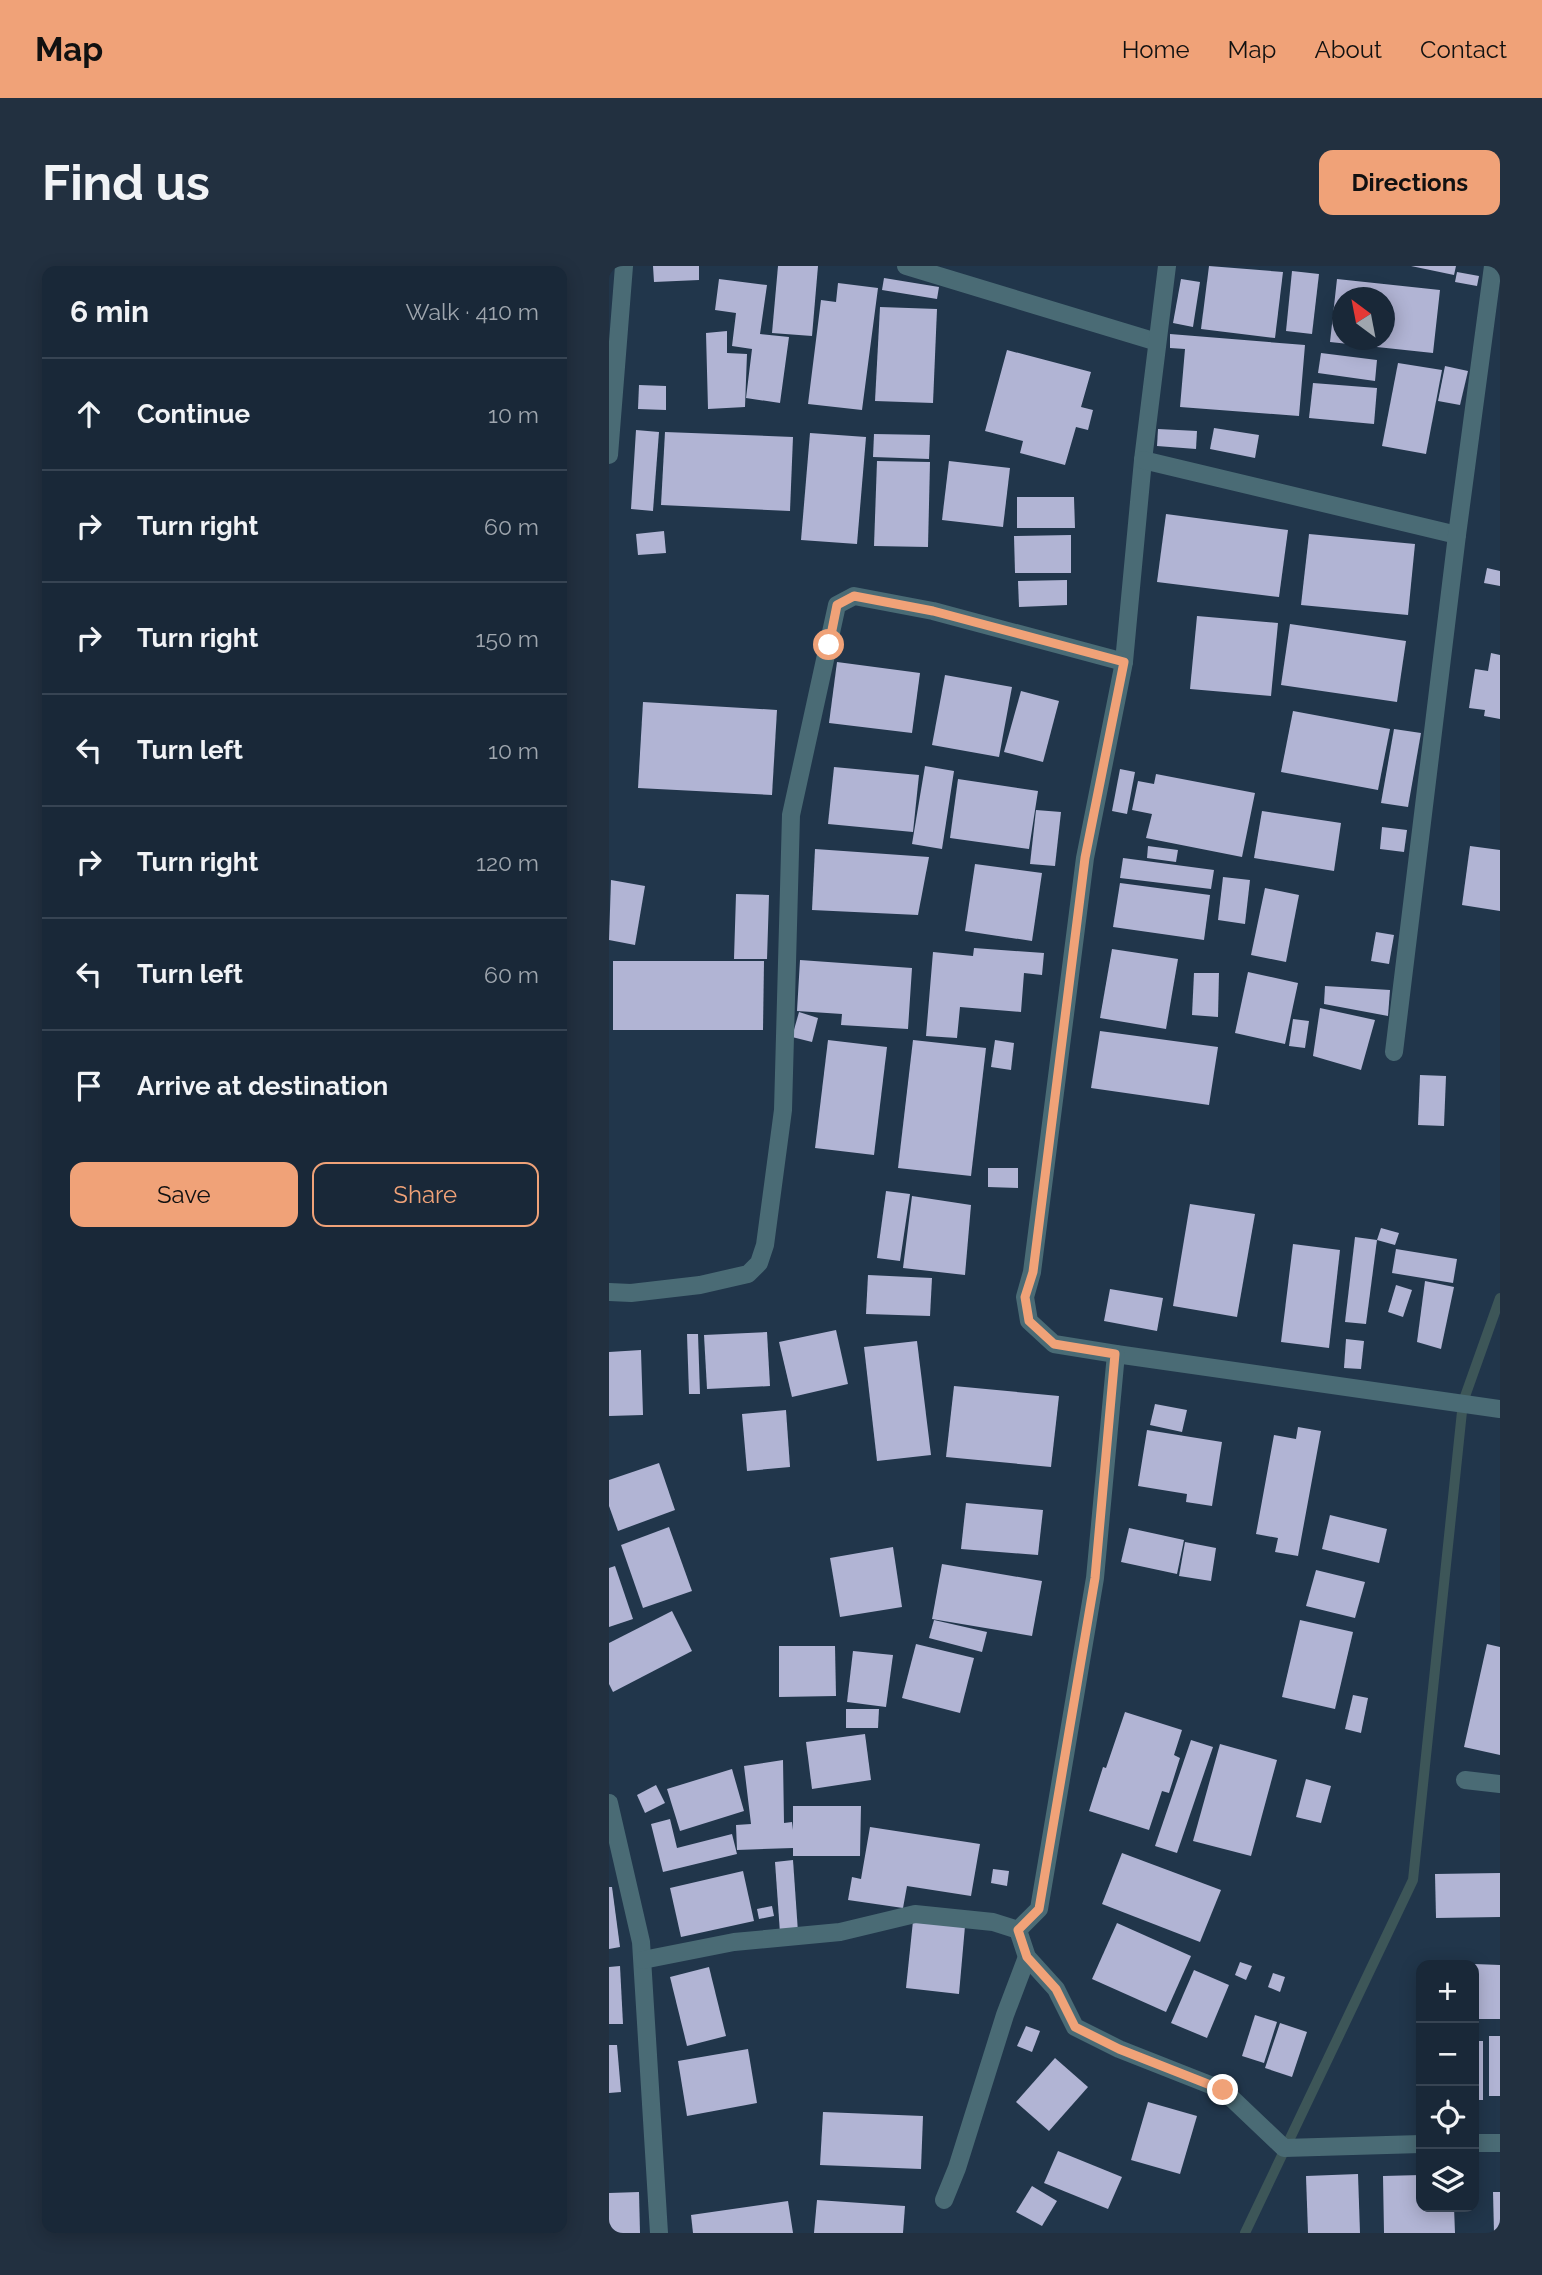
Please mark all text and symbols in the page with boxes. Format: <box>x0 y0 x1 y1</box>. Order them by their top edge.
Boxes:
text: Map <box>35 30 103 69</box>
text: Home <box>1122 35 1190 64</box>
text: Map <box>1228 35 1276 64</box>
text: About <box>1314 35 1382 64</box>
text: Contact <box>1420 35 1507 64</box>
button: Directions <box>1319 150 1500 215</box>
text: Find us <box>42 154 210 211</box>
north arrow <box>1332 287 1395 350</box>
text: 6 min <box>70 294 149 329</box>
text: Walk · 410 m <box>406 298 539 325</box>
icon: ahead <box>70 395 108 433</box>
text: Continue <box>137 399 250 429</box>
text: 10 m <box>488 401 539 428</box>
icon: right <box>70 507 108 545</box>
text: Turn right <box>137 511 258 541</box>
text: 60 m <box>484 513 539 540</box>
icon: right <box>70 619 108 657</box>
text: Turn right <box>137 623 258 653</box>
text: 150 m <box>476 625 539 652</box>
route start <box>813 629 844 660</box>
icon: left <box>70 731 108 769</box>
text: Turn left <box>137 735 243 765</box>
text: 10 m <box>488 737 539 764</box>
icon: right <box>70 843 108 881</box>
text: Turn right <box>137 847 258 877</box>
text: 120 m <box>476 849 539 876</box>
icon: left <box>70 955 108 993</box>
text: Turn left <box>137 959 243 989</box>
text: 60 m <box>484 961 539 988</box>
icon: arrive <box>70 1067 108 1105</box>
text: Arrive at destination <box>137 1071 388 1101</box>
button: Save <box>70 1162 298 1227</box>
button: Share <box>312 1162 539 1227</box>
map controls <box>1416 1960 1479 2212</box>
button: + <box>1416 1960 1479 2023</box>
button: − <box>1416 2023 1479 2086</box>
route end <box>1207 2074 1238 2105</box>
button: locate <box>1416 2086 1479 2149</box>
button: layers <box>1416 2149 1479 2212</box>

